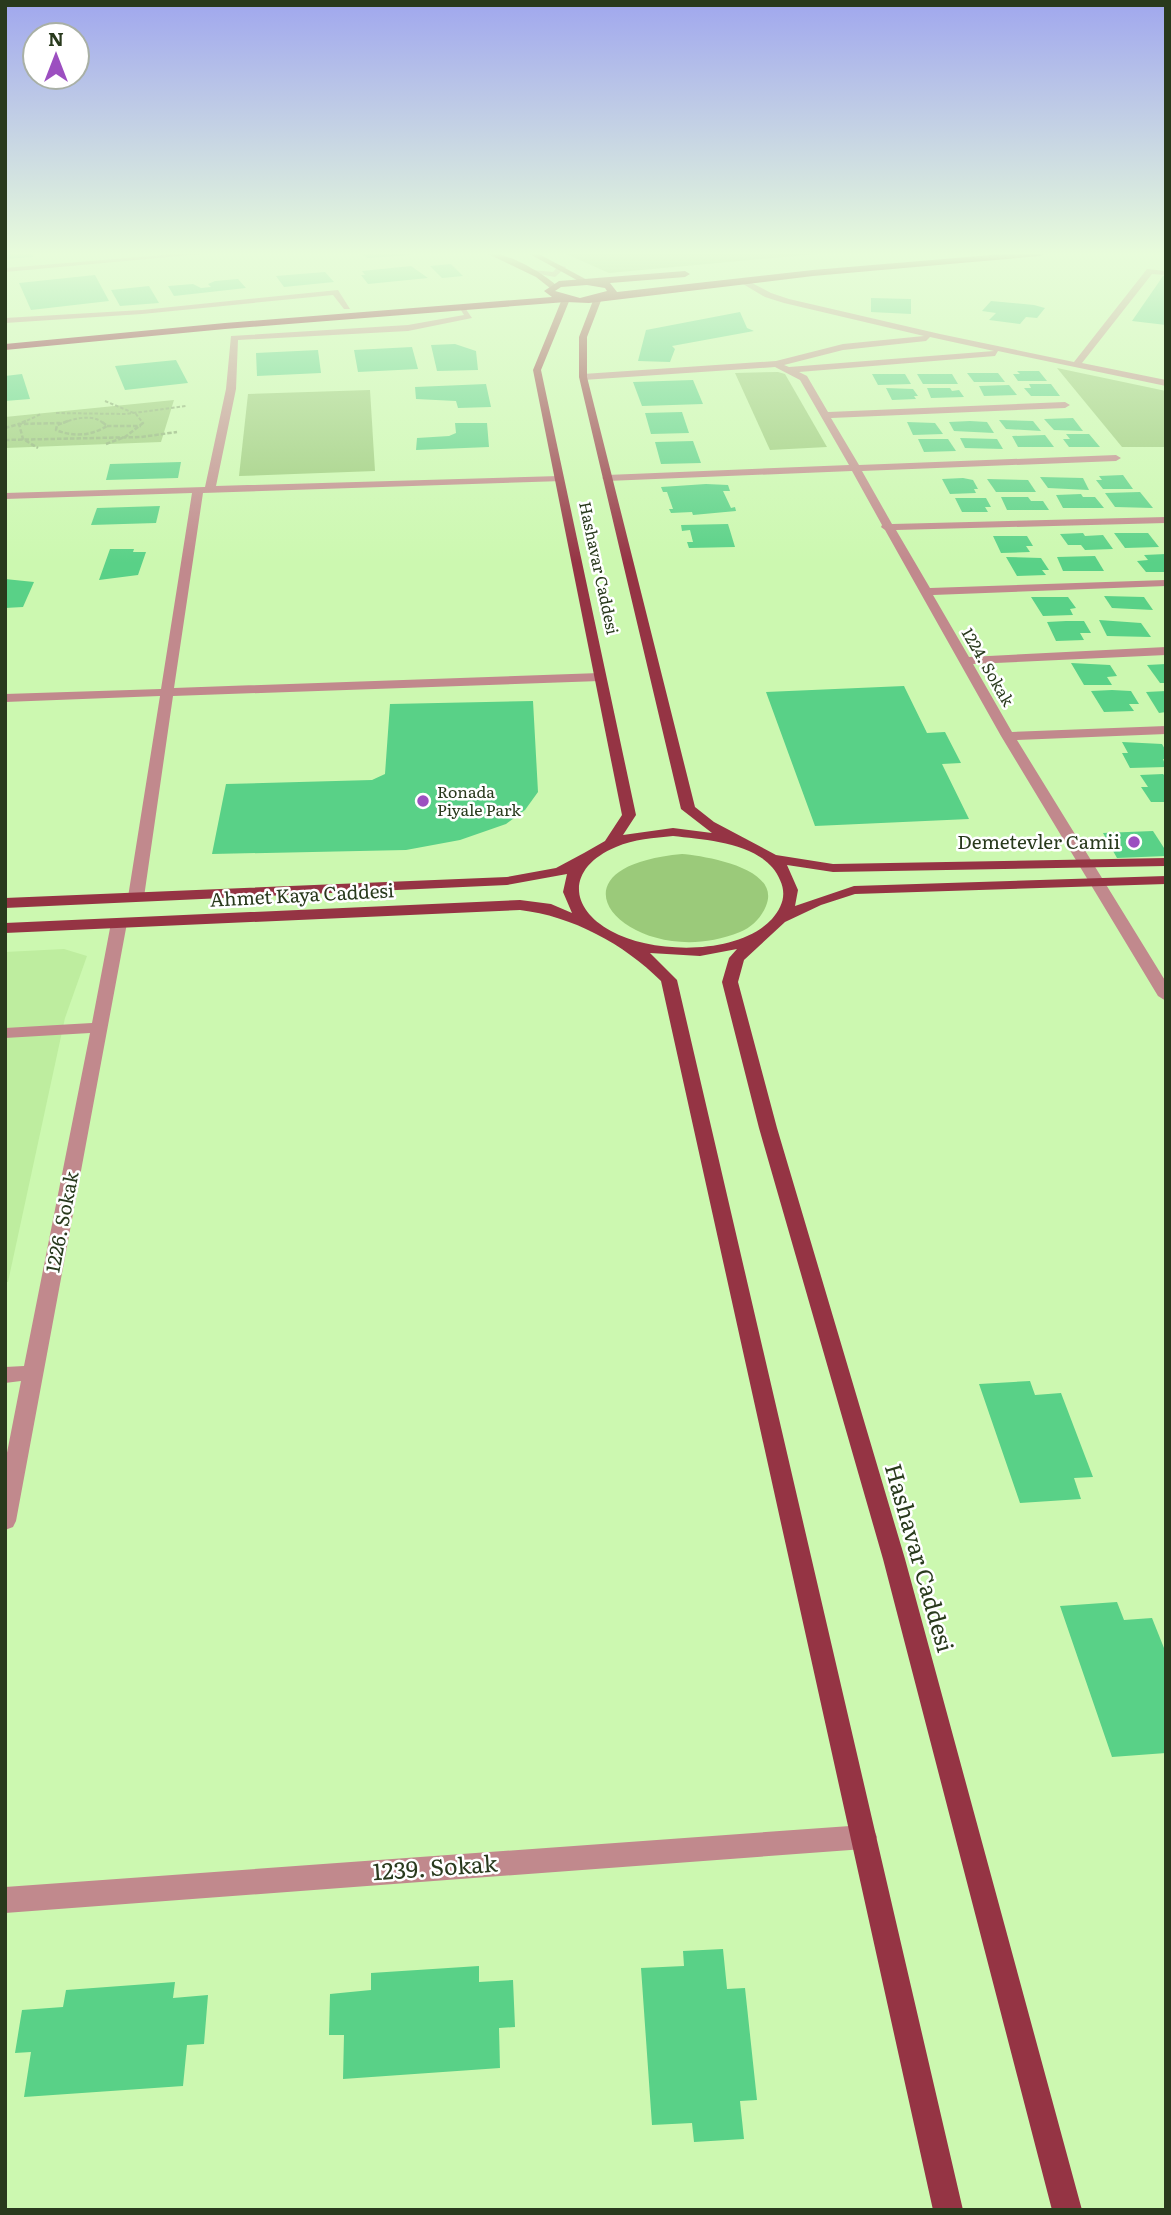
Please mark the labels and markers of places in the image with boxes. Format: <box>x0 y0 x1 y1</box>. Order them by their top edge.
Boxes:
place label: Ronada Piyale Park <box>437 779 521 821</box>
marker: Ronada Piyale Park <box>415 793 431 809</box>
place label: Demetevler Camii <box>957 827 1120 855</box>
marker: Demetevler Camii <box>1126 834 1142 850</box>

